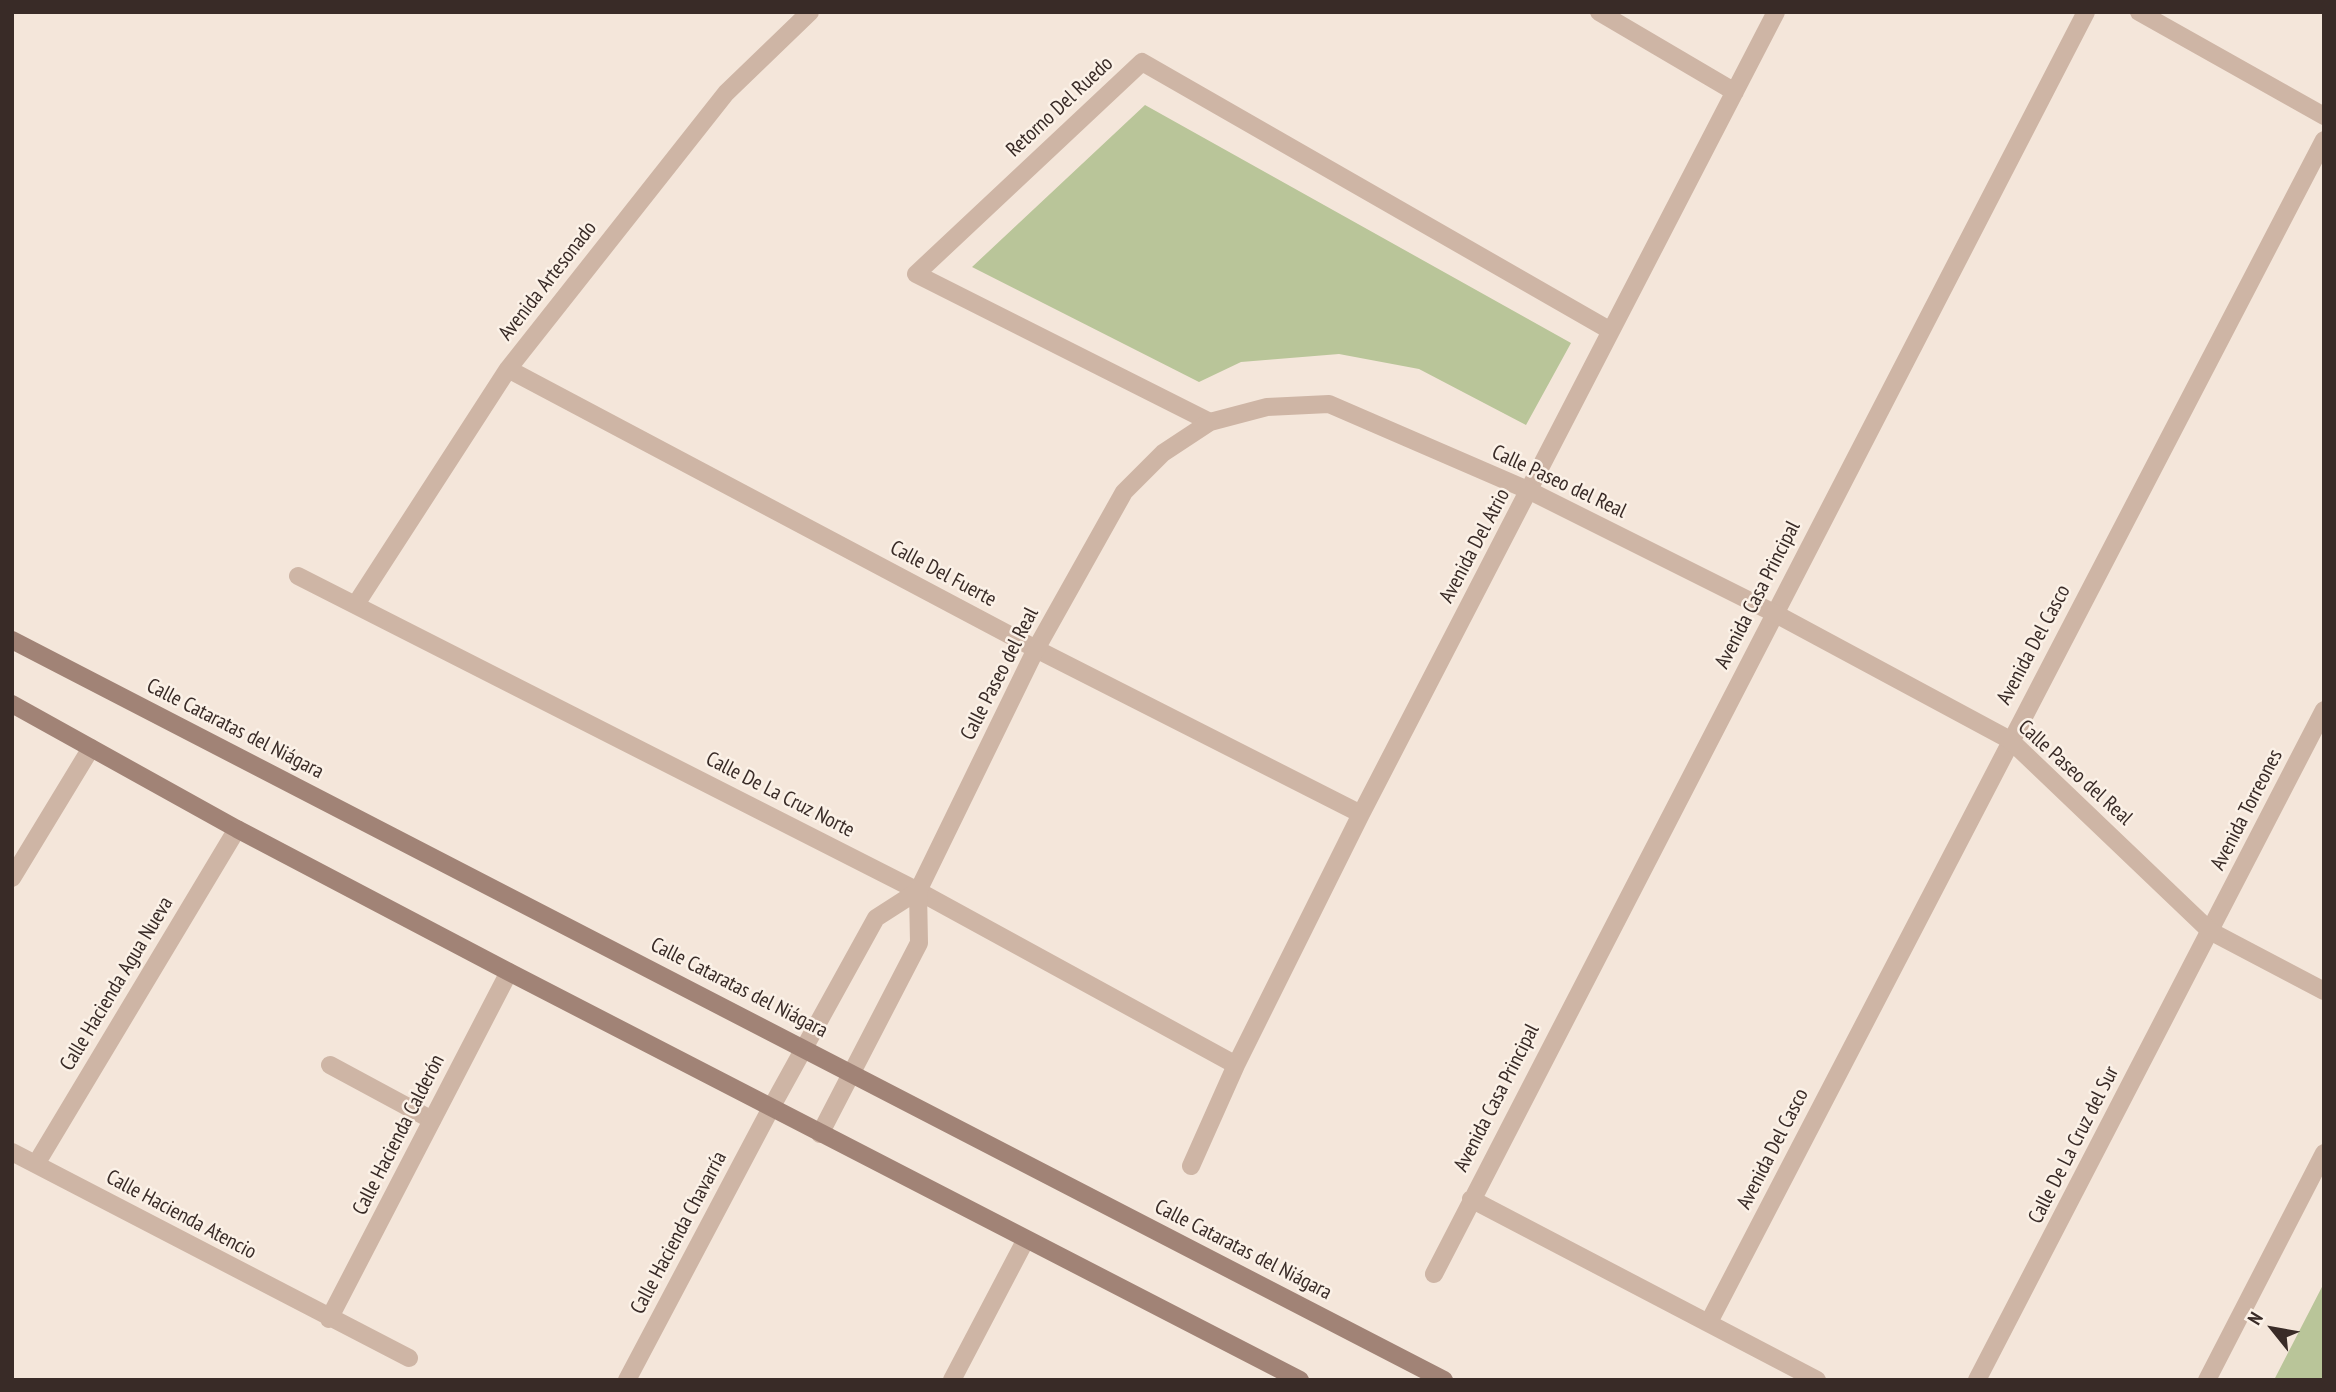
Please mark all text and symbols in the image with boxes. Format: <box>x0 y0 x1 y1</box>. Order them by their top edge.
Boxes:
street label: Retorno Del Ruedo <box>1002 51 1118 163</box>
street label: Avenida Artesonado <box>494 216 602 346</box>
street label: Calle Paseo del Real <box>1488 440 1630 524</box>
street label: Avenida Del Atrio <box>1434 485 1516 607</box>
street label: Avenida Casa Principal <box>1710 517 1806 673</box>
street label: Calle Del Fuerte <box>886 535 1000 613</box>
street label: Avenida Del Casco <box>1992 581 2076 709</box>
street label: Calle Paseo del Real <box>956 603 1044 745</box>
street label: Calle Cataratas del Niágara <box>142 673 328 785</box>
street label: Calle Paseo del Real <box>2013 715 2137 831</box>
street label: Avenida Torreones <box>2206 745 2288 875</box>
street label: Calle De La Cruz Norte <box>702 747 858 843</box>
street label: Calle Hacienda Agua Nueva <box>55 893 179 1075</box>
street label: Calle Cataratas del Niágara <box>646 932 832 1044</box>
street label: Avenida Casa Principal <box>1449 1020 1545 1176</box>
street label: Calle Hacienda Calderón <box>348 1051 450 1219</box>
street label: Calle De La Cruz del Sur <box>2023 1062 2125 1228</box>
street label: Avenida Del Casco <box>1732 1085 1814 1213</box>
street label: Calle Hacienda Chavarría <box>626 1147 732 1319</box>
street label: Calle Hacienda Atencio <box>102 1165 260 1265</box>
street label: Calle Cataratas del Niágara <box>1150 1194 1336 1306</box>
north arrow <box>2238 1294 2308 1364</box>
text: N <box>2242 1308 2268 1329</box>

